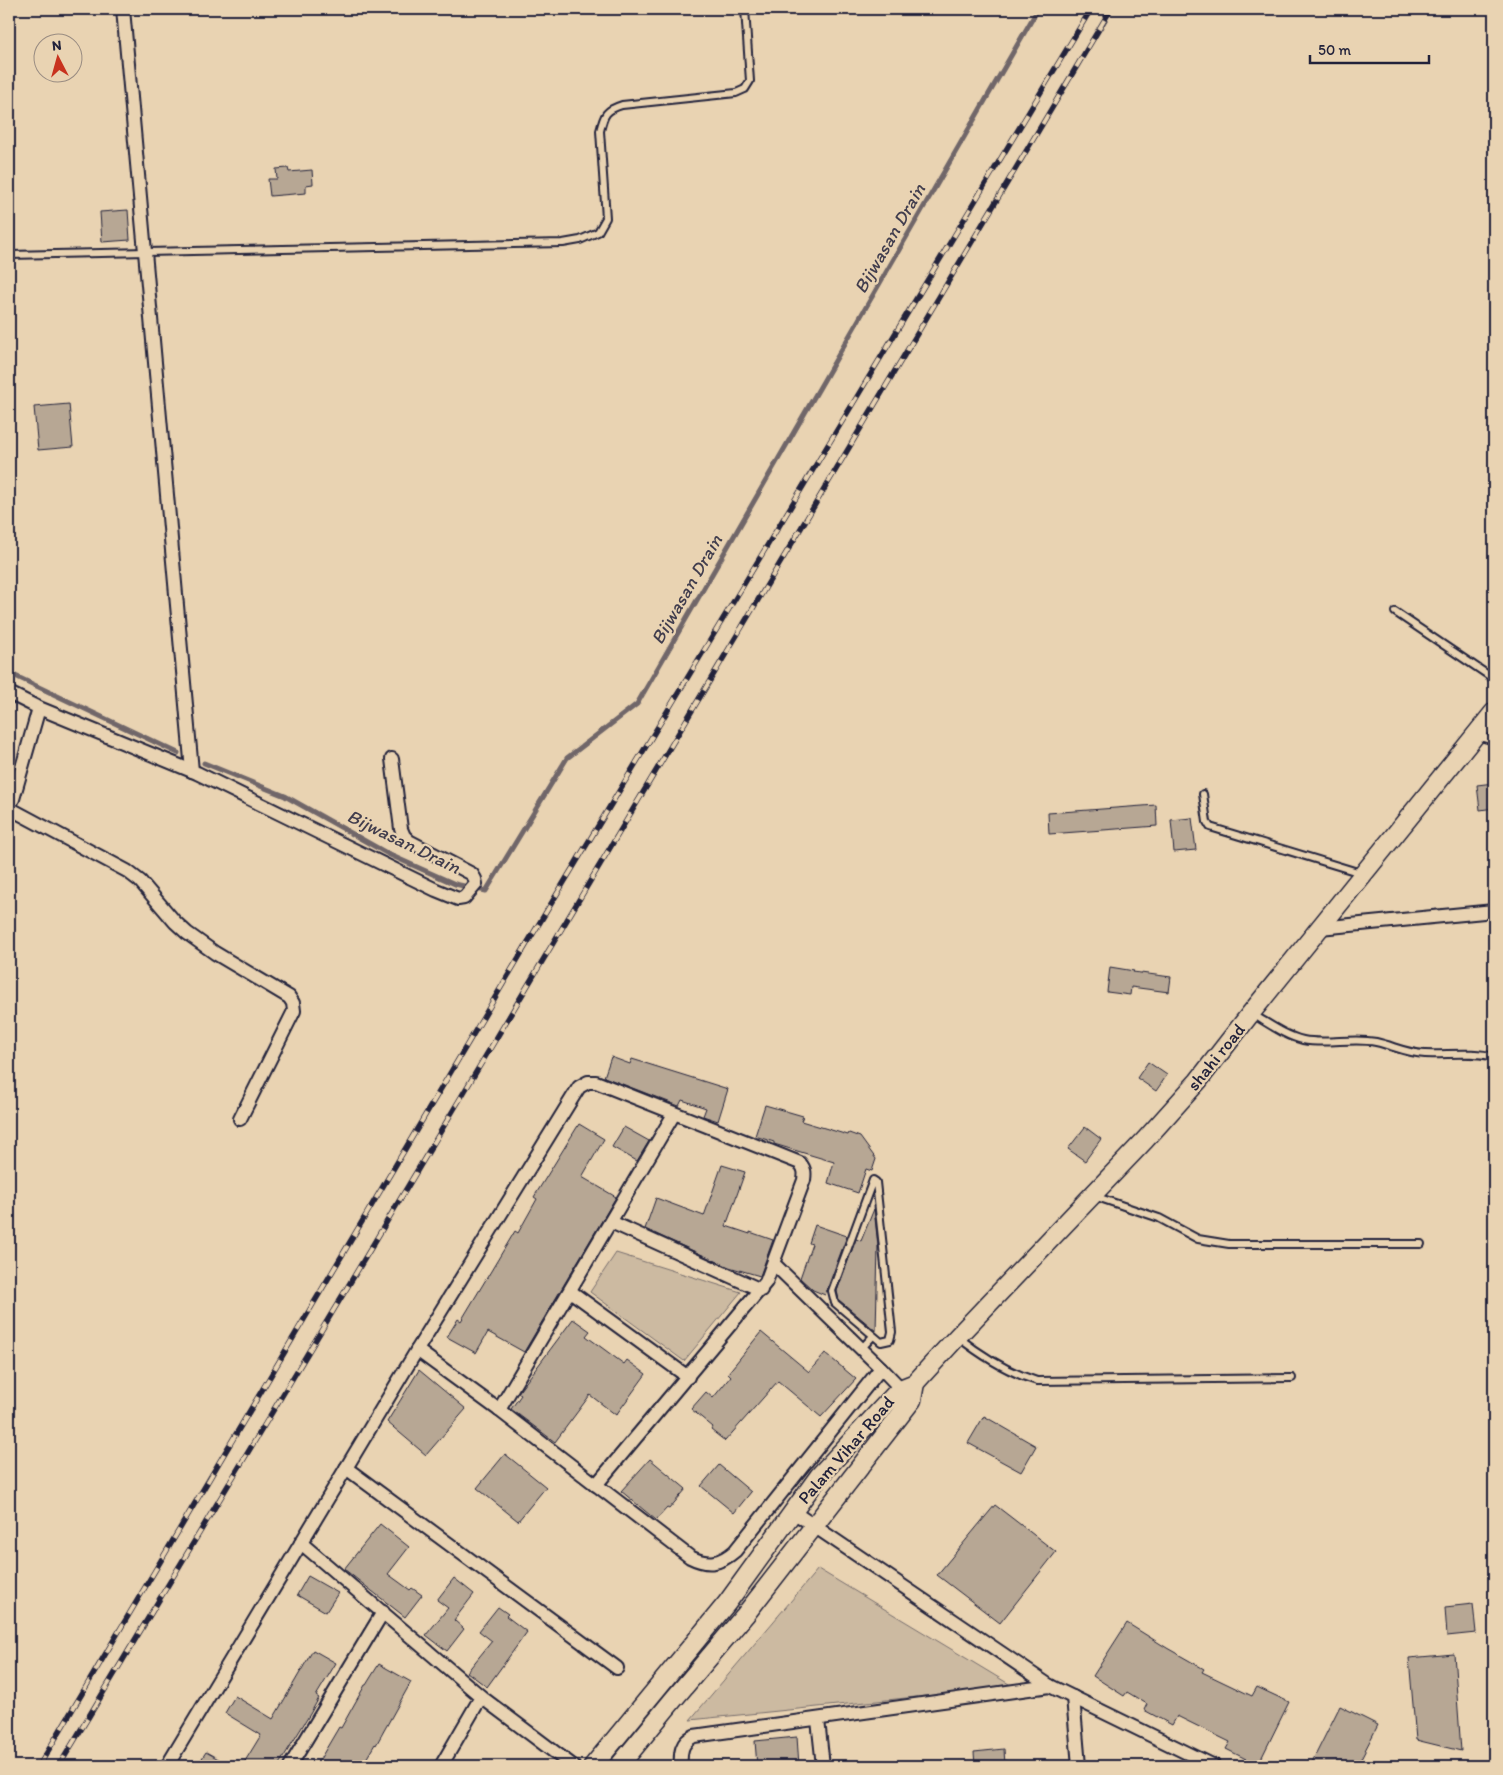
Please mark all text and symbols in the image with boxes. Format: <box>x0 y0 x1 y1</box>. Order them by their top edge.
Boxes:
north arrow <box>32 32 82 82</box>
scale bar <box>1310 32 1429 64</box>
text: N <box>51 37 62 55</box>
text: 50 m <box>1318 41 1351 59</box>
water label: Bijwasan Drain <box>849 179 930 297</box>
water label: Bijwasan Drain <box>646 530 727 648</box>
water label: Bijwasan Drain <box>344 804 464 879</box>
street label: shahi road <box>1182 1019 1250 1095</box>
street label: Palam Vihar Road <box>793 1391 899 1509</box>

